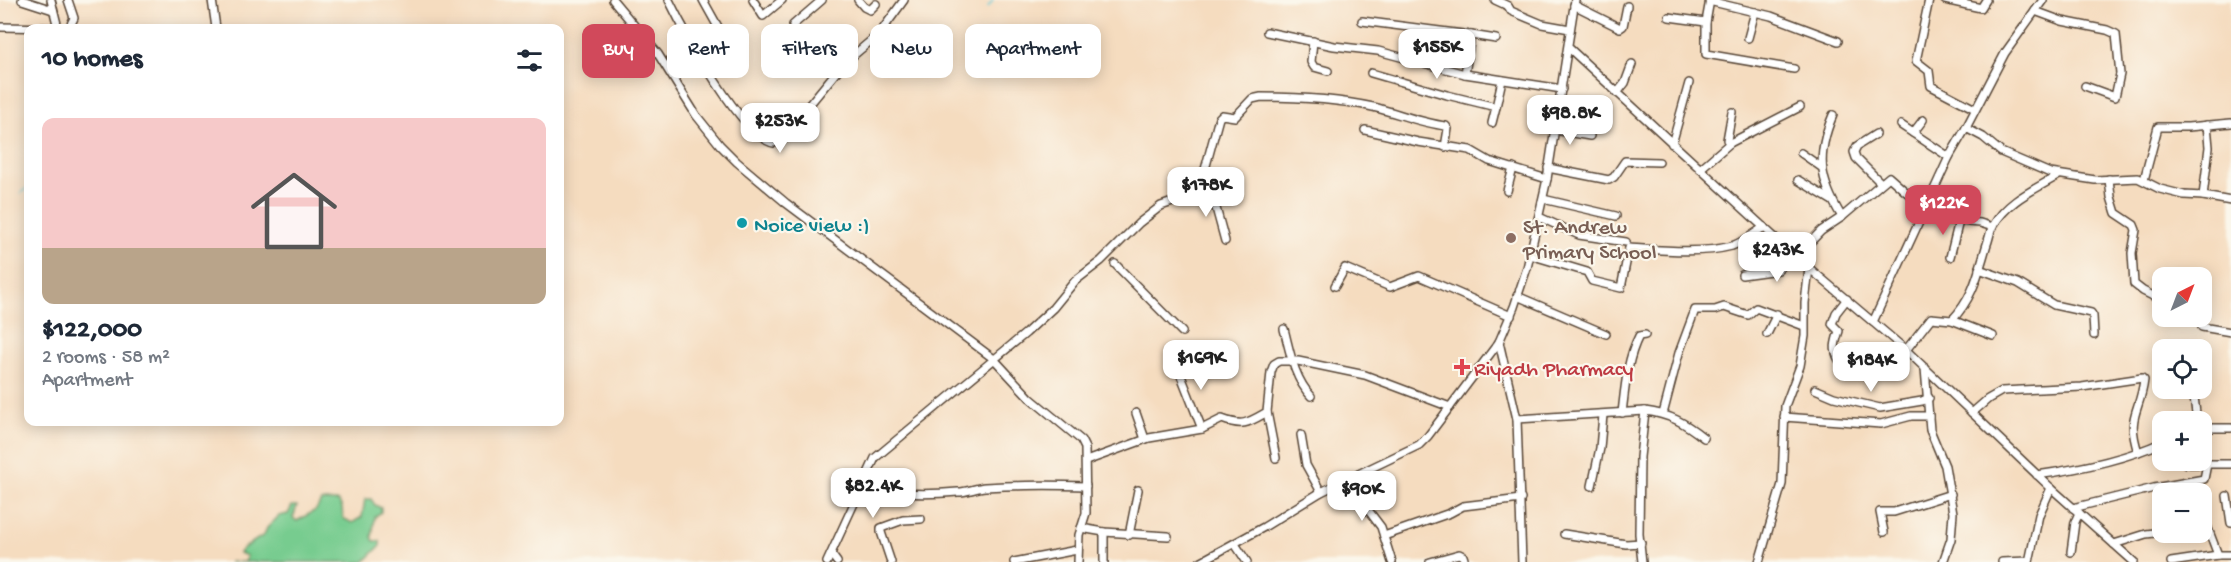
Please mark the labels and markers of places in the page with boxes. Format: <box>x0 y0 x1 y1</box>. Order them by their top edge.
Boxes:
pin: $155K <box>1395 29 1479 80</box>
pin: $98.8K <box>1521 95 1619 146</box>
pin: $253K <box>738 103 822 154</box>
pin: $178K <box>1164 167 1248 218</box>
pin: $122K <box>1901 185 1985 236</box>
place label: Noice view :) <box>754 214 870 240</box>
marker: Noice view :) <box>735 216 749 230</box>
place label: St. Andrew Primary School <box>1522 216 1657 267</box>
marker: St. Andrew Primary School <box>1504 231 1518 245</box>
pin: $243K <box>1735 232 1819 283</box>
pin: $169K <box>1159 340 1243 391</box>
pin: $184K <box>1829 342 1913 393</box>
place label: Riyadh Pharmacy <box>1474 358 1634 384</box>
marker: Riyadh Pharmacy <box>1455 360 1469 374</box>
pin: $82.4K <box>824 468 922 519</box>
pin: $90K <box>1326 471 1398 522</box>

